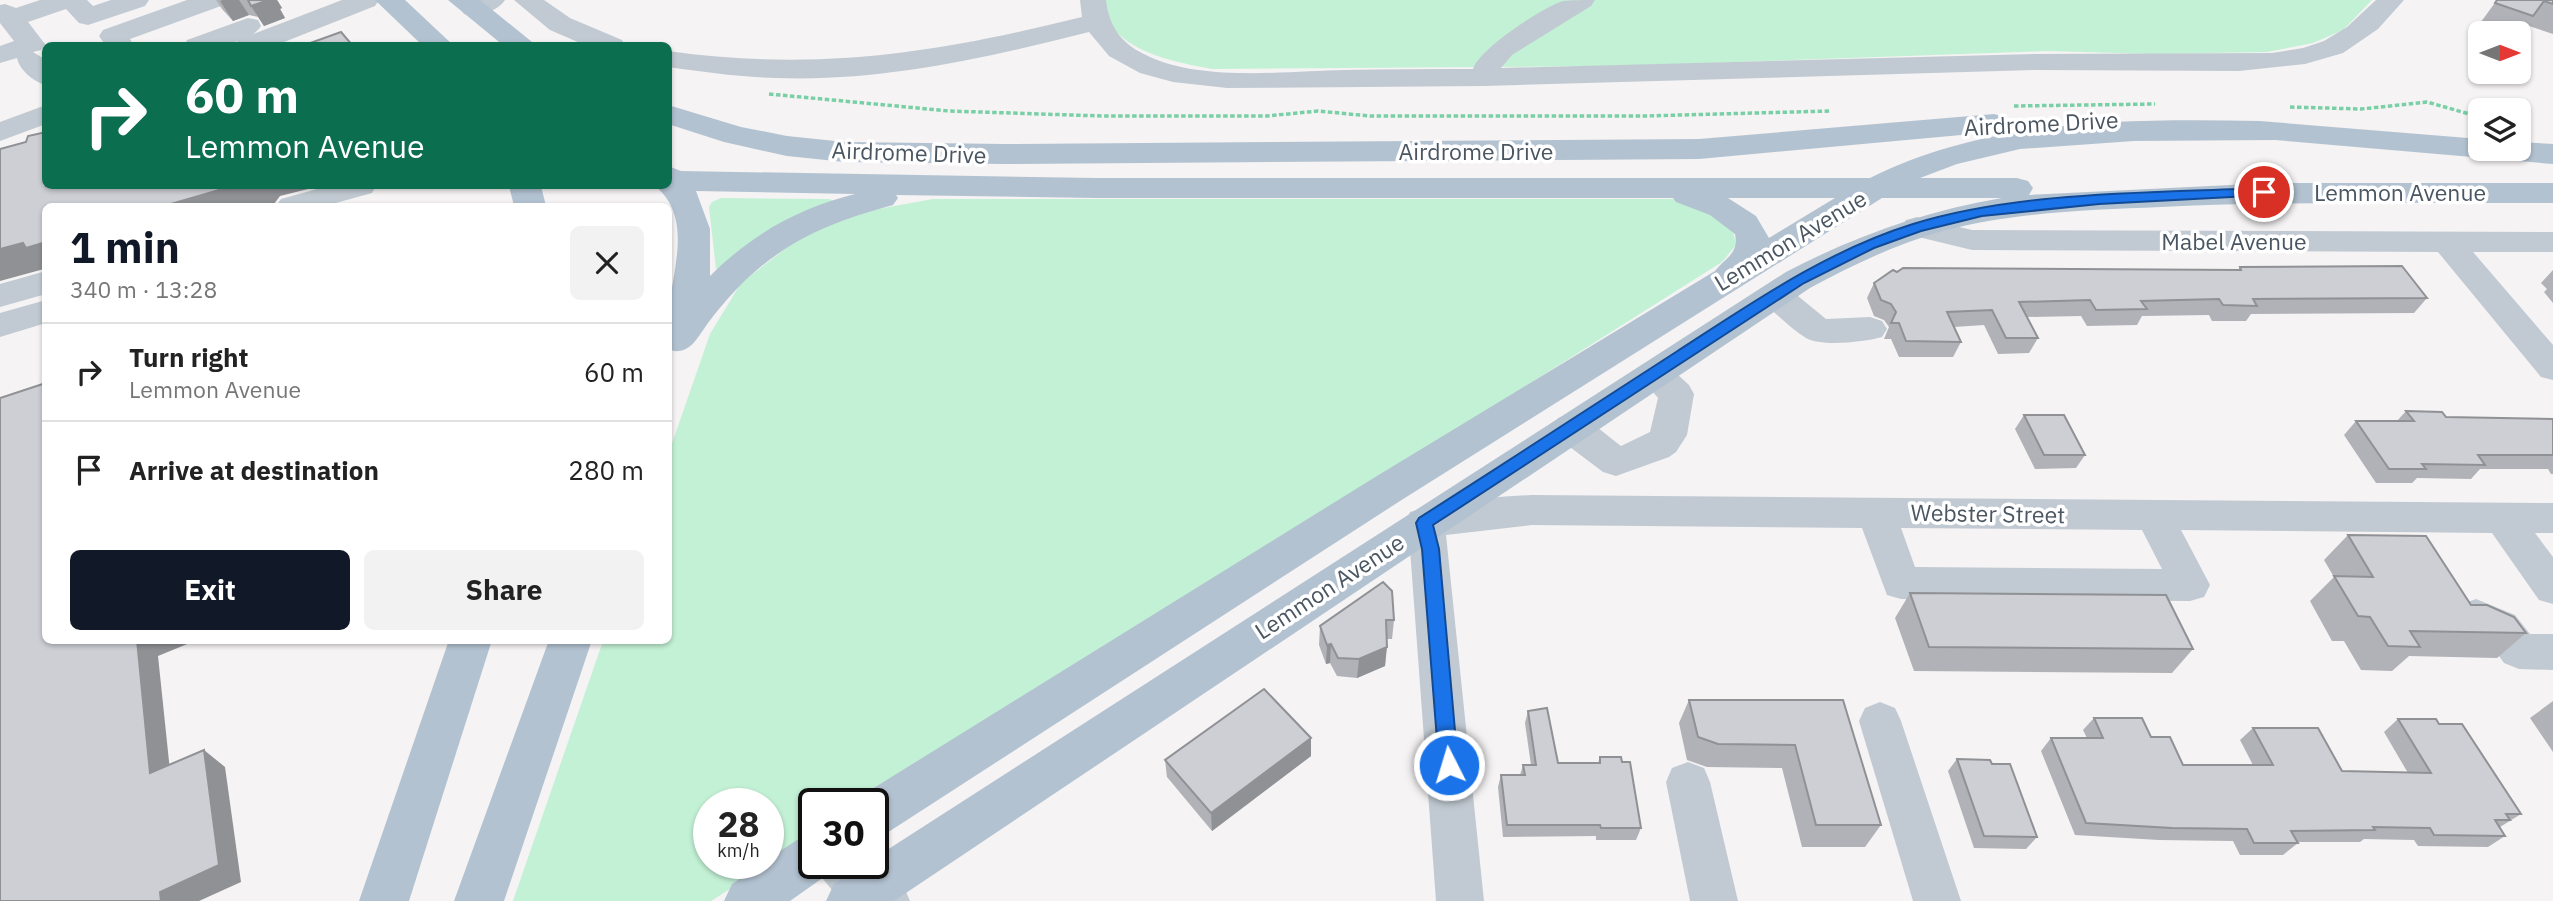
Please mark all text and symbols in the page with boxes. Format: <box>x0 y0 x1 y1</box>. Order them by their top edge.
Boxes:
north arrow <box>2468 21 2530 84</box>
map controls <box>2468 21 2531 161</box>
text: 60 m <box>185 63 299 126</box>
icon: right <box>70 70 161 161</box>
button: layers <box>2468 98 2531 161</box>
street label: Airdrome Drive <box>1963 104 2119 142</box>
text: Lemmon Avenue <box>185 125 425 167</box>
street label: Airdrome Drive <box>831 134 987 170</box>
street label: Airdrome Drive <box>1399 136 1553 166</box>
pin <box>2234 162 2294 222</box>
icon: arrive <box>2245 173 2283 211</box>
street label: Lemmon Avenue <box>2314 177 2486 207</box>
street label: Lemmon Avenue <box>1708 183 1872 297</box>
text: 1 min <box>70 220 180 275</box>
button: close <box>570 226 644 300</box>
street label: Mabel Avenue <box>2161 226 2307 256</box>
text: 340 m · 13:28 <box>70 274 217 304</box>
text: Turn right <box>129 340 248 374</box>
icon: right <box>70 353 108 391</box>
text: 60 m <box>584 355 644 389</box>
text: Lemmon Avenue <box>129 374 301 404</box>
icon: arrive <box>70 451 108 489</box>
text: Arrive at destination <box>129 453 379 487</box>
text: 280 m <box>568 453 644 487</box>
street label: Webster Street <box>1910 497 2066 529</box>
street label: Lemmon Avenue <box>1249 527 1409 645</box>
button: Exit <box>70 550 350 630</box>
button: Share <box>364 550 644 630</box>
position arrow <box>1412 728 1486 802</box>
speed limit sign: 30 <box>798 788 889 879</box>
text: 28 <box>717 801 760 847</box>
text: km/h <box>717 839 760 862</box>

